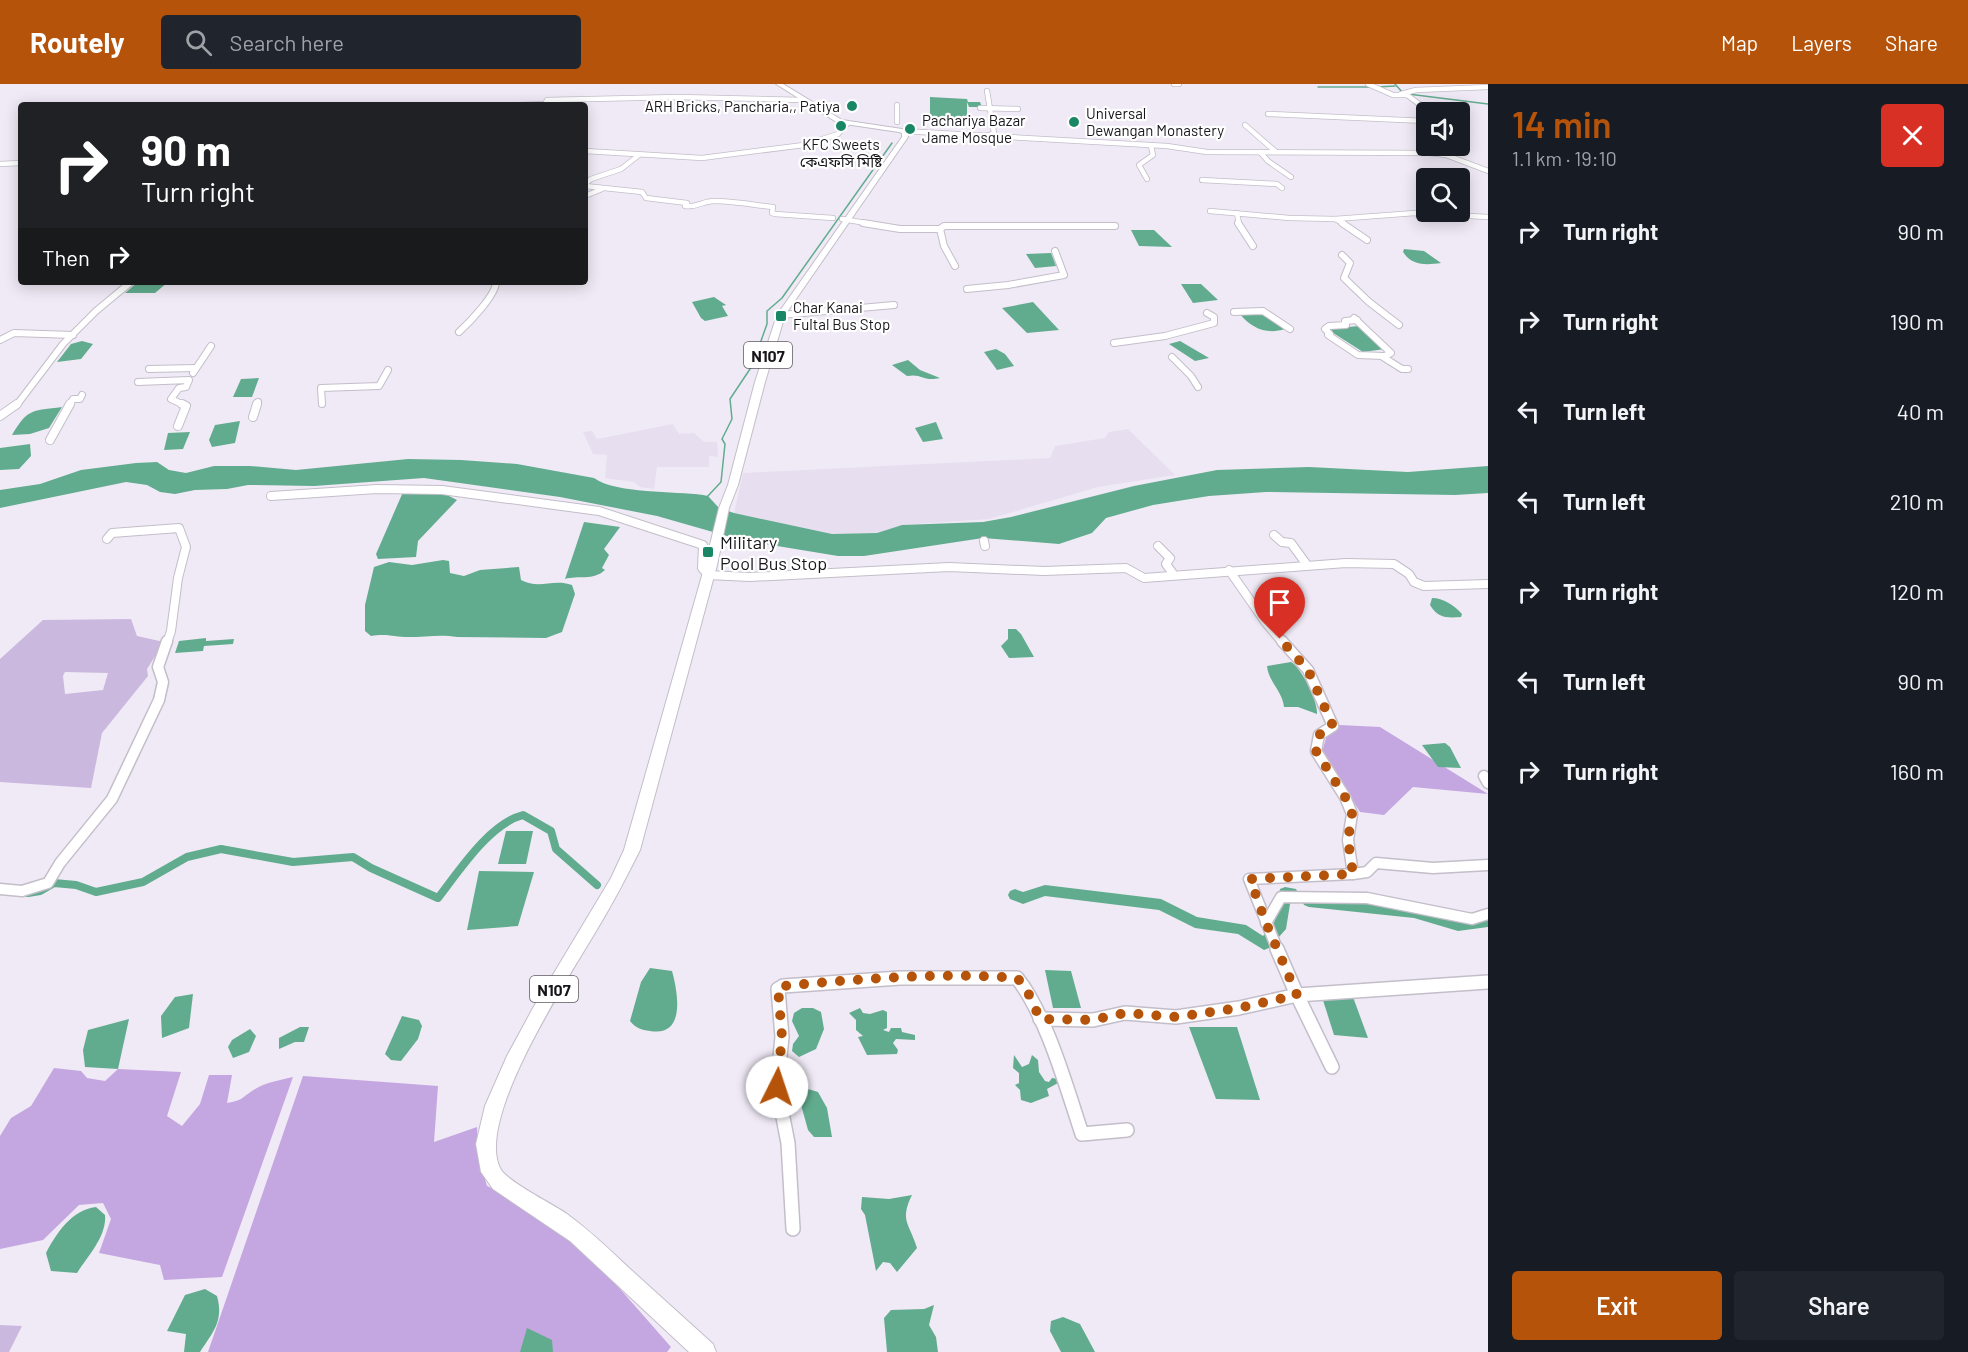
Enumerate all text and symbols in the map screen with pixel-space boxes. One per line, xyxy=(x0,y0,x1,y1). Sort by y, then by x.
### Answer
search box xyxy=(161,15,581,69)
text: Routely xyxy=(30,25,125,59)
icon: search xyxy=(182,26,215,59)
text: Search here xyxy=(230,29,344,55)
text: Map xyxy=(1721,30,1758,55)
text: Layers xyxy=(1791,30,1852,55)
text: Share xyxy=(1885,30,1938,55)
place label: ARH Bricks, Pancharia,, Patiya xyxy=(645,97,840,115)
marker: ARH Bricks, Pancharia,, Patiya xyxy=(845,99,859,113)
map controls xyxy=(1416,102,1470,222)
button: sound xyxy=(1416,102,1470,156)
text: 14 min xyxy=(1512,102,1612,145)
place label: Universal Dewangan Monastery xyxy=(1086,104,1224,139)
button: close xyxy=(1881,104,1944,167)
place label: Pachariya Bazar Jame Mosque xyxy=(922,111,1026,146)
marker: Universal Dewangan Monastery xyxy=(1067,115,1081,129)
marker: KFC Sweets কেএফসি মিষ্টি xyxy=(834,119,848,133)
marker: Pachariya Bazar Jame Mosque xyxy=(903,122,917,136)
text: 90 m xyxy=(141,124,231,174)
icon: right xyxy=(42,126,120,204)
place label: KFC Sweets কেএফসি মিষ্টি xyxy=(800,135,883,170)
text: 1.1 km · 19:10 xyxy=(1512,146,1617,170)
button: search xyxy=(1416,168,1470,222)
text: Turn right xyxy=(141,175,255,207)
icon: right xyxy=(1512,215,1545,248)
text: Turn right xyxy=(1563,218,1658,244)
text: 90 m xyxy=(1898,218,1944,244)
icon: right xyxy=(102,240,135,273)
text: Then xyxy=(42,244,90,270)
place label: Char Kanai Fultal Bus Stop xyxy=(793,298,890,333)
icon: right xyxy=(1512,305,1545,338)
text: Turn right xyxy=(1563,308,1658,334)
text: 190 m xyxy=(1890,308,1944,334)
marker: Char Kanai Fultal Bus Stop xyxy=(774,309,788,323)
road number: N107 xyxy=(744,342,792,368)
icon: left xyxy=(1512,395,1545,428)
text: Turn left xyxy=(1563,398,1646,424)
text: 40 m xyxy=(1897,398,1944,424)
icon: left xyxy=(1512,485,1545,518)
text: Turn left xyxy=(1563,488,1646,514)
text: 210 m xyxy=(1890,488,1944,514)
place label: Military Pool Bus Stop xyxy=(720,531,827,574)
marker: Military Pool Bus Stop xyxy=(701,545,715,559)
icon: right xyxy=(1512,575,1545,608)
pin xyxy=(1254,577,1305,639)
text: Turn right xyxy=(1563,578,1658,604)
text: 120 m xyxy=(1889,578,1944,604)
icon: arrive xyxy=(1263,586,1296,619)
icon: left xyxy=(1512,665,1545,698)
text: Turn left xyxy=(1563,668,1646,694)
text: 90 m xyxy=(1898,668,1944,694)
icon: right xyxy=(1512,755,1545,788)
text: Turn right xyxy=(1563,758,1658,784)
text: 160 m xyxy=(1890,758,1944,784)
road number: N107 xyxy=(530,976,578,1002)
position arrow xyxy=(745,1055,809,1119)
button: Exit xyxy=(1512,1271,1722,1340)
button: Share xyxy=(1734,1271,1944,1340)

